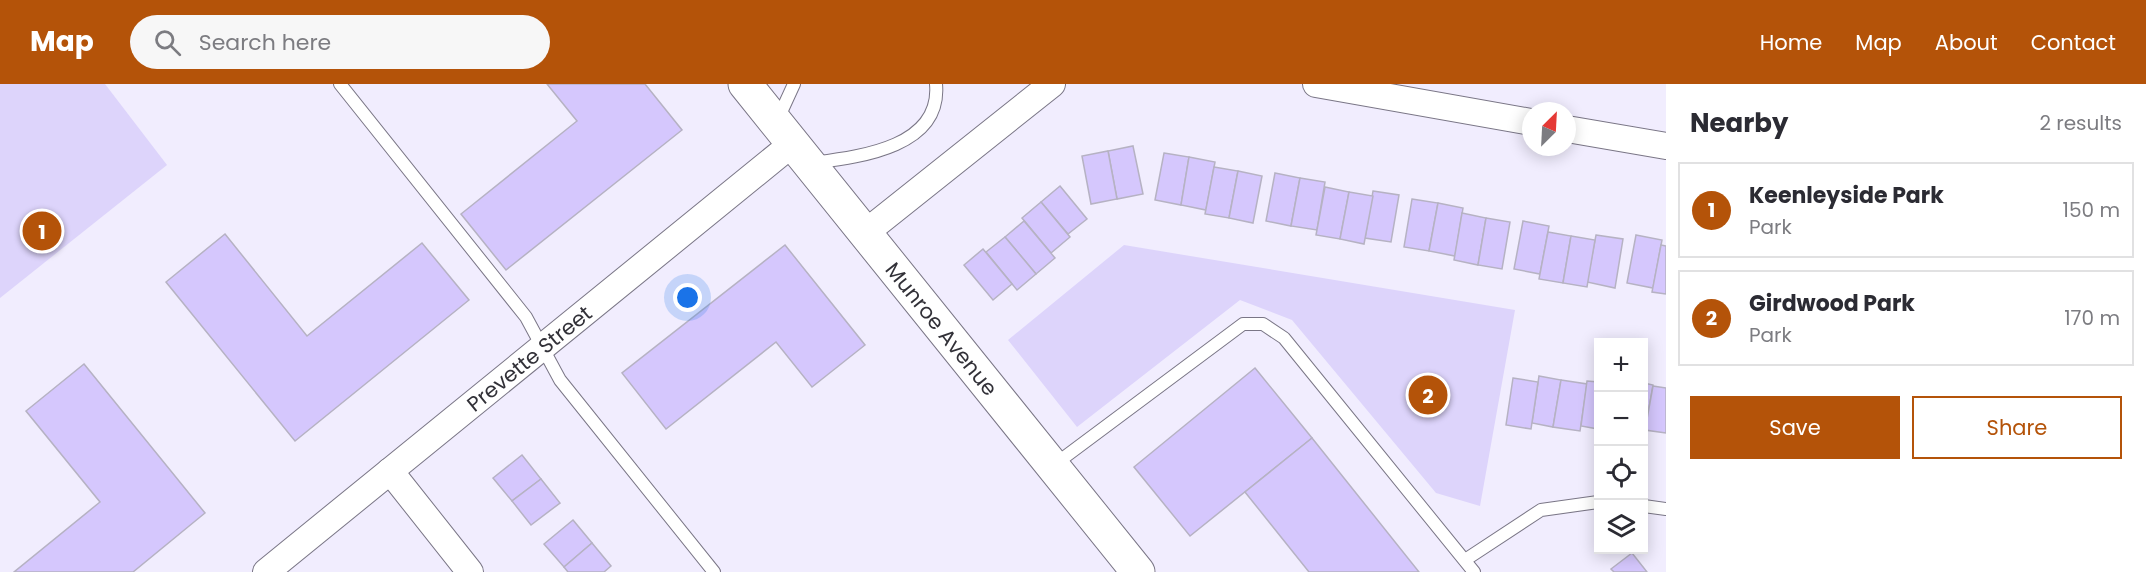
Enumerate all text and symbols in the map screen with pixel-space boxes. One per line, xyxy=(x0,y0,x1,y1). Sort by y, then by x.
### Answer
search box xyxy=(130,15,550,69)
text: Map xyxy=(30,22,94,61)
icon: search xyxy=(151,26,184,59)
text: Search here xyxy=(199,27,331,58)
text: Home xyxy=(1760,28,1822,57)
text: Map xyxy=(1855,28,1902,57)
text: About xyxy=(1935,28,1998,57)
text: Contact xyxy=(2031,28,2116,57)
north arrow xyxy=(1522,102,1576,156)
text: Nearby xyxy=(1690,105,1788,141)
text: 2 results xyxy=(2039,109,2122,137)
text: Keenleyside Park xyxy=(1749,180,1944,211)
text: 1 xyxy=(1708,196,1715,224)
text: 150 m xyxy=(2063,196,2120,224)
pin: 1 xyxy=(22,208,62,254)
text: Park xyxy=(1749,213,1792,241)
street label: Munroe Avenue xyxy=(879,256,1005,401)
your location xyxy=(673,283,702,312)
text: Girdwood Park xyxy=(1749,288,1915,319)
street label: Prevette Street xyxy=(460,298,598,418)
text: 2 xyxy=(1706,304,1717,332)
text: 170 m xyxy=(2064,304,2120,332)
text: Park xyxy=(1749,321,1792,349)
map controls xyxy=(1594,338,1648,554)
button: + xyxy=(1594,338,1648,392)
pin: 2 xyxy=(1408,372,1448,418)
button: − xyxy=(1594,392,1648,446)
button: Save xyxy=(1690,396,1900,459)
button: Share xyxy=(1912,396,2122,459)
button: locate xyxy=(1594,446,1648,500)
button: layers xyxy=(1594,500,1648,554)

